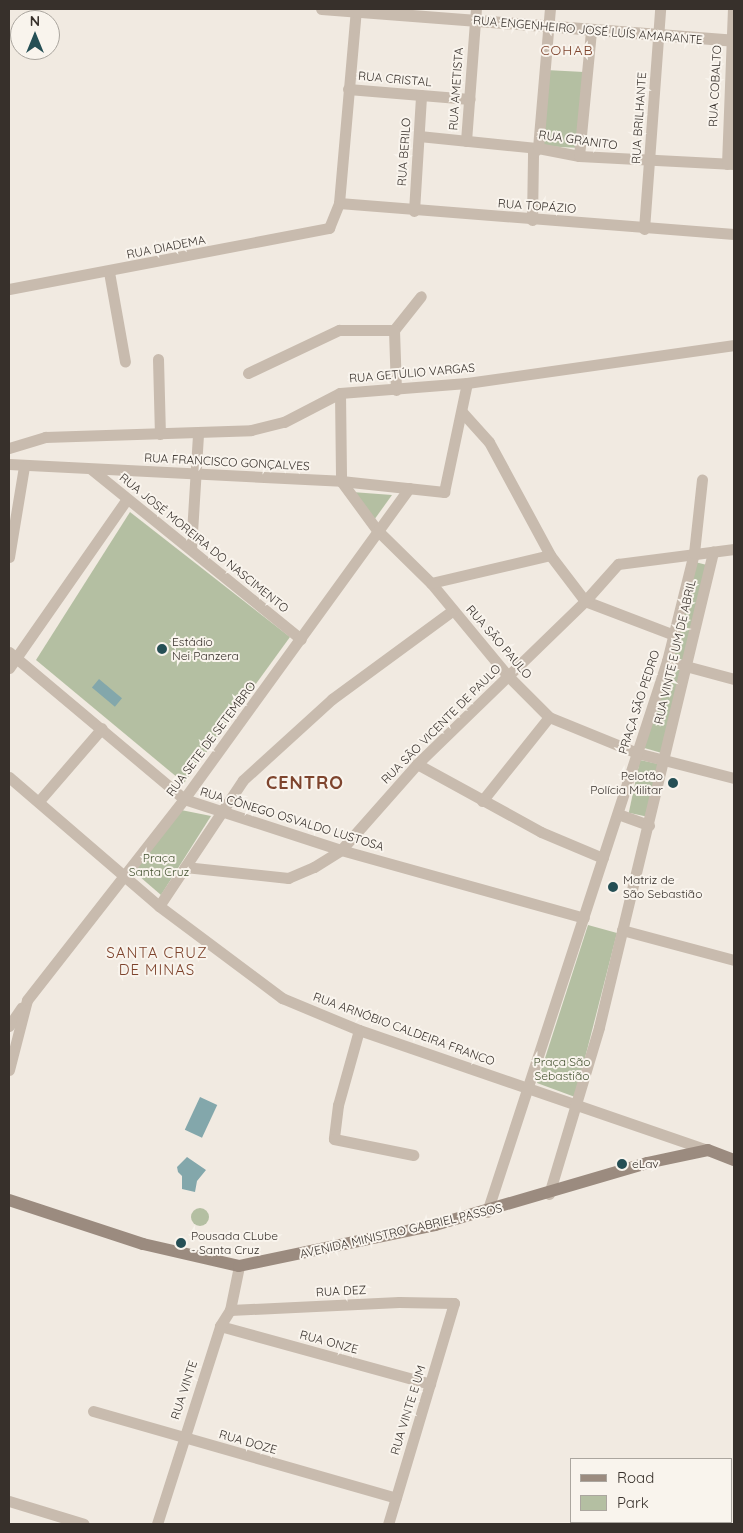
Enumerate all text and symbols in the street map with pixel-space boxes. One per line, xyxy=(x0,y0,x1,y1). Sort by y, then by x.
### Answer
north arrow xyxy=(10,10,60,60)
text: N xyxy=(30,12,40,30)
street label: RUA ENGENHEIRO JOSÉ LUÍS AMARANTE xyxy=(473,13,703,47)
district label: COHAB xyxy=(540,42,594,58)
street label: RUA COBALTO xyxy=(706,45,724,127)
street label: RUA AMETISTA xyxy=(446,47,466,131)
street label: RUA CRISTAL xyxy=(358,69,432,89)
street label: RUA BRILHANTE xyxy=(629,72,649,164)
street label: RUA BERILO xyxy=(394,117,414,187)
street label: RUA GRANITO xyxy=(538,127,618,153)
street label: RUA TOPÁZIO xyxy=(497,196,577,216)
street label: RUA DIADEMA xyxy=(125,232,207,262)
street label: RUA GETÚLIO VARGAS xyxy=(348,360,476,386)
street label: RUA FRANCISCO GONÇALVES xyxy=(144,450,310,474)
street label: RUA JOSÉ MOREIRA DO NASCIMENTO xyxy=(117,470,291,616)
street label: RUA VINTE E UM DE ABRIL xyxy=(651,578,699,726)
street label: RUA SÃO PAULO xyxy=(463,602,535,682)
place label: Estádio Nei Panzera xyxy=(172,635,239,663)
marker: Estádio Nei Panzera xyxy=(156,643,168,655)
street label: PRAÇA SÃO PEDRO xyxy=(615,648,663,756)
street label: RUA SÃO VICENTE DE PAULO xyxy=(378,661,504,787)
street label: RUA SETE DE SETEMBRO xyxy=(163,679,259,799)
place label: Pelotão Polícia Militar xyxy=(590,769,663,797)
district label: CENTRO xyxy=(265,772,345,794)
marker: Pelotão Polícia Militar xyxy=(667,777,679,789)
street label: RUA CÔNEGO OSVALDO LUSTOSA xyxy=(198,784,386,854)
park label: Praça Santa Cruz xyxy=(129,851,189,879)
place label: Matriz de São Sebastião xyxy=(623,873,702,901)
marker: Matriz de São Sebastião xyxy=(607,881,619,893)
district label: SANTA CRUZ DE MINAS xyxy=(105,943,209,978)
street label: RUA ARNÓBIO CALDEIRA FRANCO xyxy=(311,989,497,1069)
park label: Praça São Sebastião xyxy=(534,1055,590,1083)
place label: eLav xyxy=(632,1157,659,1171)
marker: eLav xyxy=(616,1158,628,1170)
street label: AVENIDA MINISTRO GABRIEL PASSOS xyxy=(298,1201,504,1261)
place label: Pousada CLube - Santa Cruz xyxy=(191,1229,278,1257)
marker: Pousada CLube - Santa Cruz xyxy=(175,1237,187,1249)
street label: RUA DEZ xyxy=(315,1282,367,1300)
street label: RUA ONZE xyxy=(298,1327,360,1357)
street label: RUA VINTE xyxy=(168,1359,200,1421)
street label: RUA VINTE E UM xyxy=(388,1363,428,1457)
street label: RUA DOZE xyxy=(217,1427,279,1457)
legend xyxy=(570,1458,733,1523)
text: Road xyxy=(617,1468,654,1487)
text: Park xyxy=(617,1493,649,1512)

